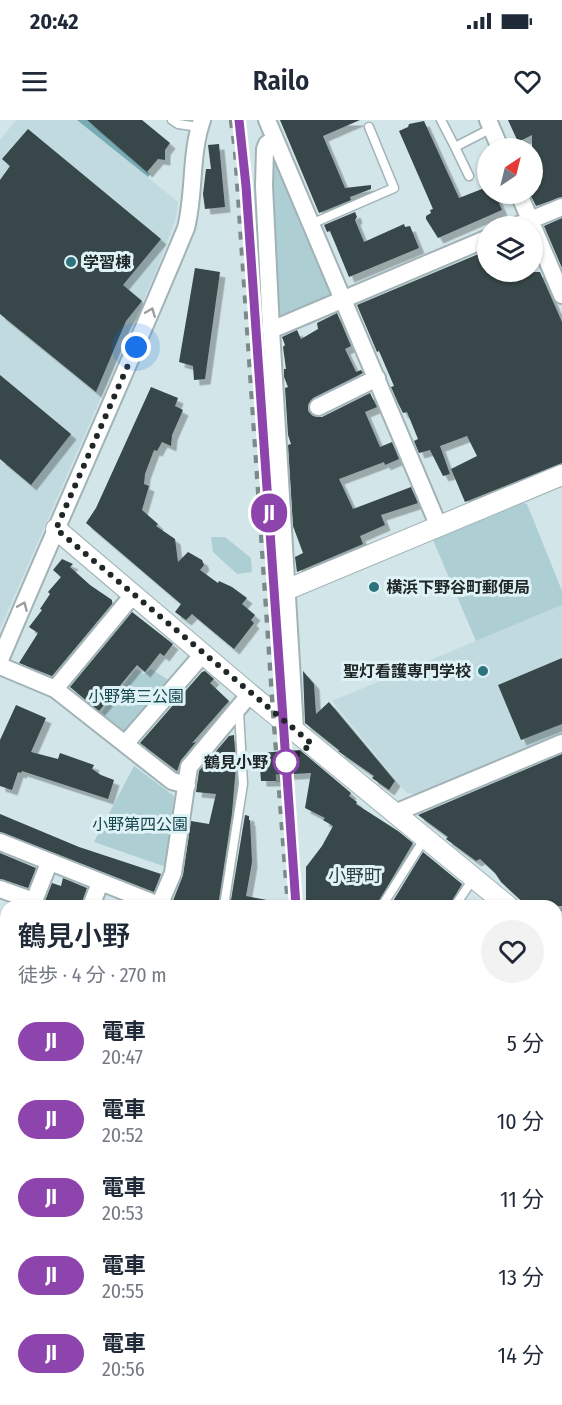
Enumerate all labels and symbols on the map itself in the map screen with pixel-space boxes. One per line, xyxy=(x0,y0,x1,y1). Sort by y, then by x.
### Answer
north arrow xyxy=(477,138,543,204)
place label: 学習棟 xyxy=(83,253,131,272)
marker: 学習棟 xyxy=(64,255,78,269)
one-way arrow xyxy=(144,307,156,318)
your location xyxy=(121,332,151,362)
line badge: JI xyxy=(242,494,296,532)
place label: 横浜下野谷町郵便局 xyxy=(386,578,530,597)
marker: 横浜下野谷町郵便局 xyxy=(367,580,381,594)
one-way arrow xyxy=(16,601,28,612)
place label: 聖灯看護専門学校 xyxy=(343,662,471,681)
marker: 聖灯看護専門学校 xyxy=(476,664,490,678)
park label: 小野第三公園 xyxy=(88,687,184,706)
marker: 鶴見小野 xyxy=(273,749,299,775)
place label: 鶴見小野 xyxy=(204,753,268,772)
park label: 小野第四公園 xyxy=(92,815,188,834)
district label: 小野町 xyxy=(328,865,382,887)

